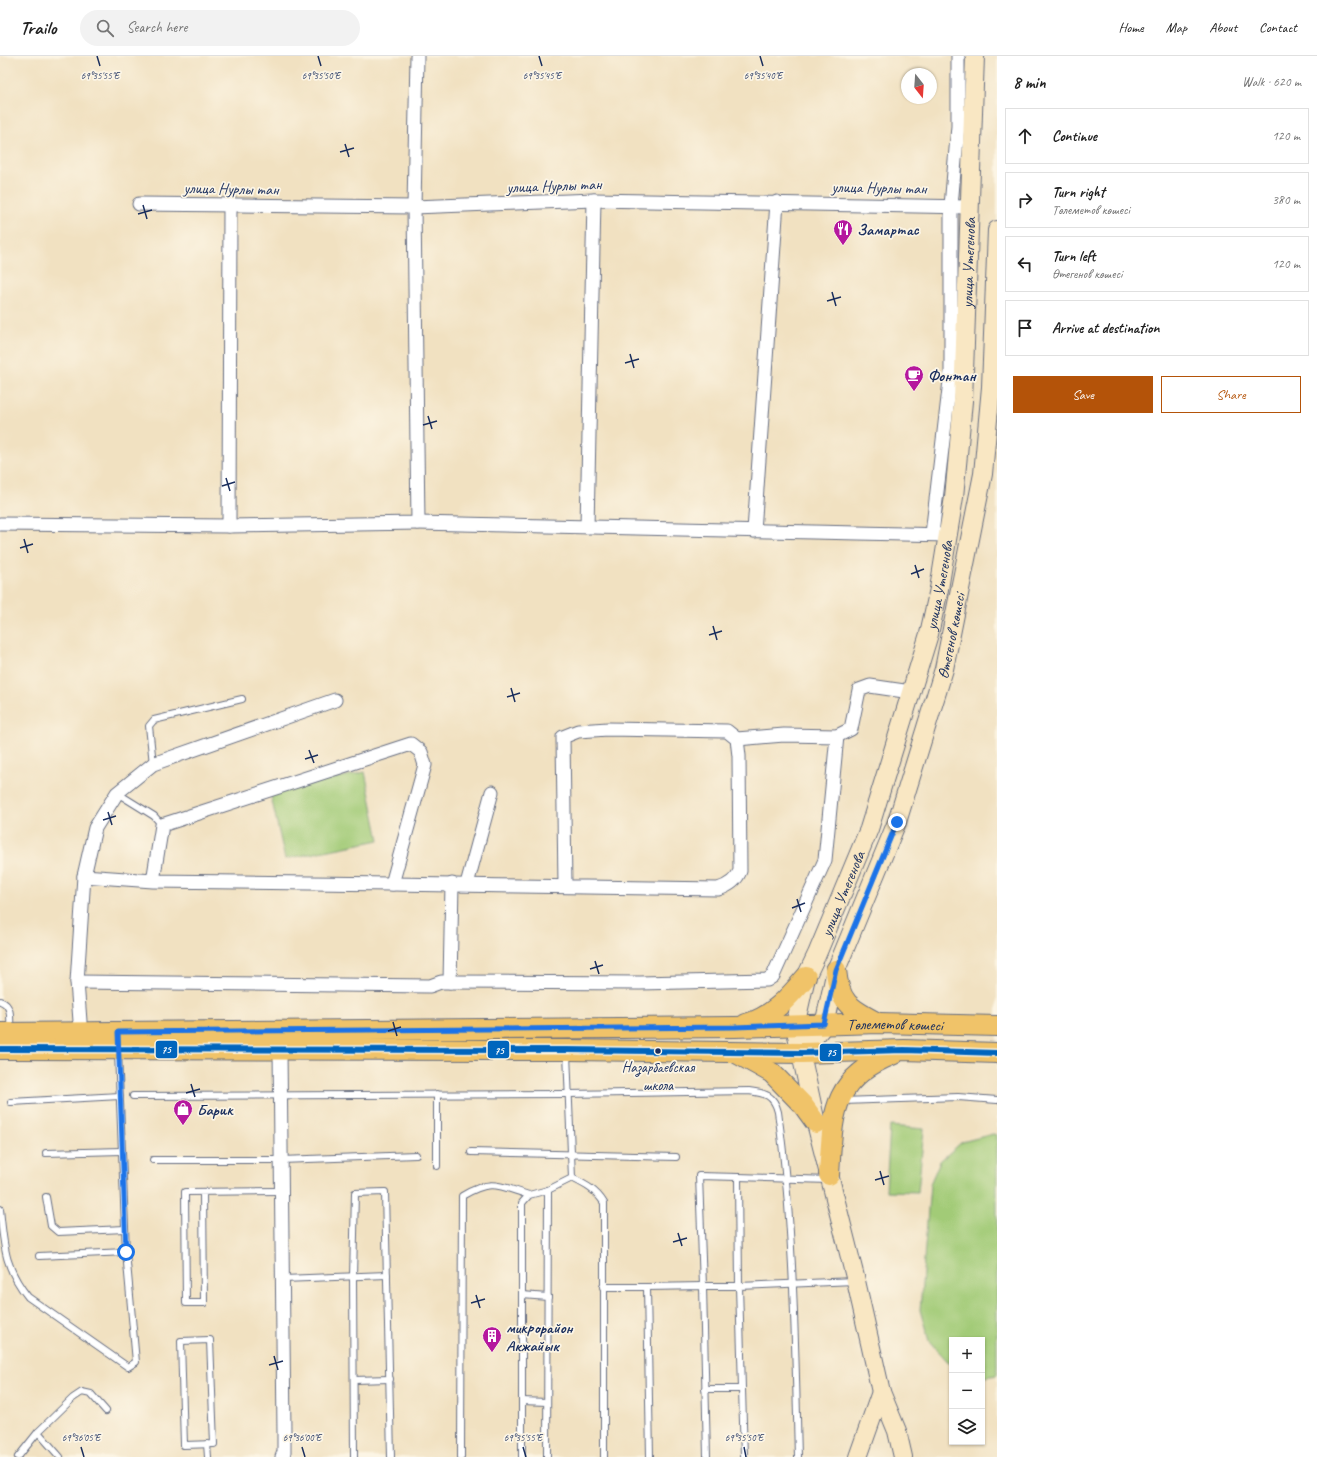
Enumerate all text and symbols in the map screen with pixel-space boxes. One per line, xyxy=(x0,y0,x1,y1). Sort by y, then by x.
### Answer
search box xyxy=(80,10,360,46)
text: Trailo xyxy=(20,16,56,40)
icon: search xyxy=(94,17,116,39)
text: Search here xyxy=(126,18,188,37)
text: Home xyxy=(1118,19,1144,36)
text: Map xyxy=(1166,19,1187,36)
text: About xyxy=(1209,19,1237,36)
text: Contact xyxy=(1259,19,1297,36)
north arrow xyxy=(901,68,937,104)
text: 69°35'55"E xyxy=(81,69,121,82)
text: 69°35'50"E xyxy=(302,69,342,82)
text: 69°35'45"E xyxy=(523,69,563,82)
text: 69°35'40"E xyxy=(744,69,784,82)
text: 8 min xyxy=(1013,72,1046,93)
text: Walk · 620 m xyxy=(1242,74,1301,90)
icon: ahead xyxy=(1014,125,1036,147)
text: Continue xyxy=(1052,127,1097,146)
text: 120 m xyxy=(1272,128,1300,144)
street label: улица Нурлы тан xyxy=(505,174,603,198)
street label: улица Нурлы тан xyxy=(830,177,928,199)
street label: улица Нурлы тан xyxy=(182,178,280,200)
text: Turn right xyxy=(1052,183,1105,202)
icon: right xyxy=(1014,189,1036,211)
text: 380 m xyxy=(1272,192,1300,208)
text: Төлеметов көшесі xyxy=(1052,202,1130,218)
street label: улица Утегенова xyxy=(957,216,980,309)
restaurant icon: Замартас xyxy=(832,218,854,246)
place label: Замартас xyxy=(857,220,920,240)
text: Turn left xyxy=(1052,247,1095,266)
icon: left xyxy=(1014,253,1036,275)
text: 120 m xyxy=(1272,256,1300,272)
text: Өтегенов көшесі xyxy=(1052,266,1122,282)
icon: arrive xyxy=(1014,317,1036,339)
text: Arrive at destination xyxy=(1052,319,1159,338)
cafe icon: Фонтан xyxy=(903,364,925,392)
place label: Фонтан xyxy=(928,366,978,386)
button: Save xyxy=(1013,376,1153,413)
button: Share xyxy=(1161,376,1301,413)
street label: улица Утегенова xyxy=(921,538,958,633)
street label: Өтегенов көшесі xyxy=(933,589,970,681)
route end xyxy=(888,813,906,831)
street label: улица Утегенова xyxy=(816,847,870,941)
street label: Төлеметов көшесі xyxy=(847,1014,945,1036)
line badge: 75 xyxy=(155,1040,178,1059)
line badge: 75 xyxy=(487,1040,510,1059)
text: 75 xyxy=(161,1042,172,1056)
text: 75 xyxy=(494,1043,505,1057)
line badge: 75 xyxy=(819,1043,842,1062)
text: 75 xyxy=(826,1045,837,1059)
marker: Назарбаевская школа xyxy=(653,1046,663,1056)
place label: Назарбаевская школа xyxy=(622,1058,696,1095)
shop icon: Барик xyxy=(172,1098,194,1126)
place label: Барик xyxy=(197,1100,234,1120)
route start xyxy=(117,1243,135,1261)
place label: микрорайон Акжайык xyxy=(506,1318,574,1356)
building icon: микрорайон Акжайык xyxy=(481,1325,503,1353)
map controls xyxy=(949,1337,985,1445)
button: + xyxy=(949,1337,985,1373)
button: − xyxy=(949,1373,985,1409)
button: layers xyxy=(949,1409,985,1445)
text: 69°36'05"E xyxy=(62,1431,102,1444)
text: 69°36'00"E xyxy=(283,1431,323,1444)
text: 69°35'55"E xyxy=(504,1431,544,1444)
text: 69°35'50"E xyxy=(725,1431,765,1444)

